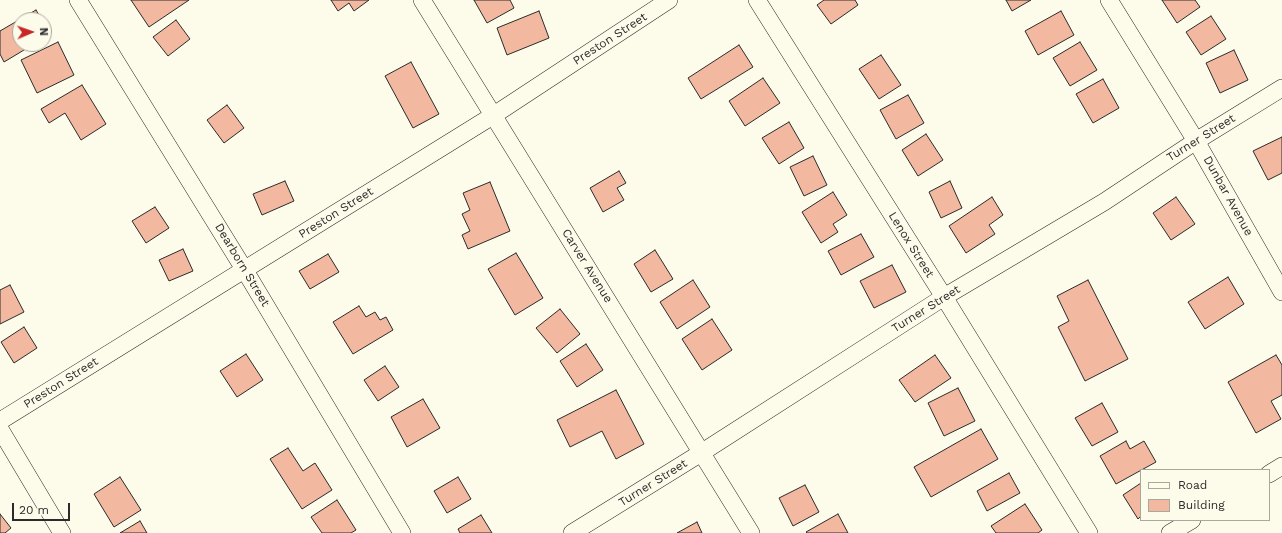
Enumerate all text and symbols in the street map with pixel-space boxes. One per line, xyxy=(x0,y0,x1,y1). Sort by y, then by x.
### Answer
street label: Preston Street xyxy=(570,10,650,68)
north arrow xyxy=(12,12,52,52)
text: N xyxy=(37,27,50,36)
street label: Turner Street xyxy=(1164,111,1238,165)
street label: Dunbar Avenue xyxy=(1200,153,1256,239)
street label: Preston Street xyxy=(296,184,376,242)
street label: Lenox Street xyxy=(885,209,937,281)
street label: Dearborn Street xyxy=(211,221,273,309)
street label: Carver Avenue xyxy=(559,226,615,306)
street label: Turner Street xyxy=(889,282,963,336)
street label: Preston Street xyxy=(21,354,101,412)
street label: Turner Street xyxy=(616,456,690,510)
legend xyxy=(1140,469,1270,521)
text: Road xyxy=(1178,478,1207,492)
scale bar xyxy=(14,495,72,521)
text: Building xyxy=(1178,498,1225,512)
text: 20 m xyxy=(19,503,49,517)

